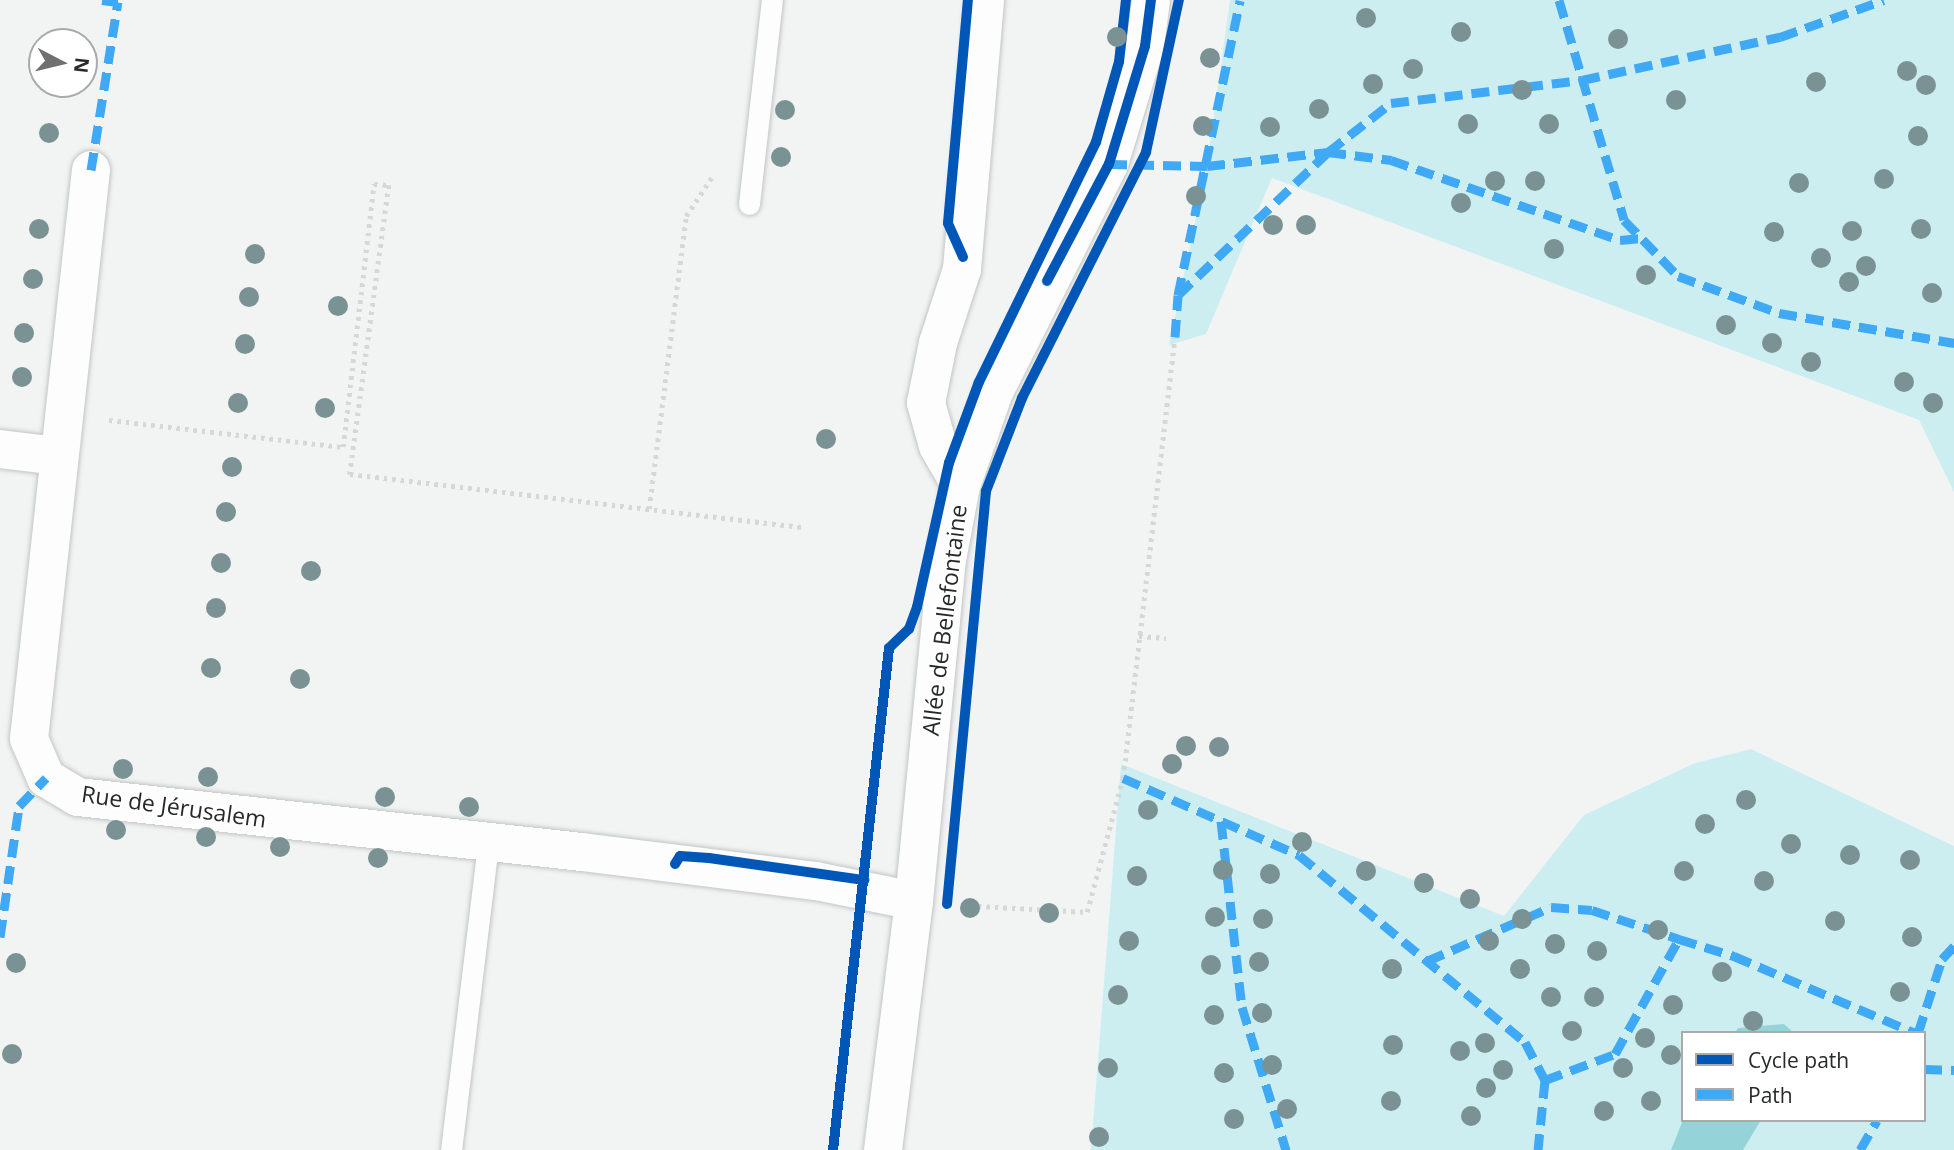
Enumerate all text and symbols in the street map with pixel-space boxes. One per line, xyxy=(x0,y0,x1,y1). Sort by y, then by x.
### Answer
north arrow xyxy=(28,28,98,98)
text: N xyxy=(68,56,96,75)
street label: Allée de Bellefontaine xyxy=(916,503,972,737)
street label: Rue de Jérusalem xyxy=(80,779,268,833)
legend xyxy=(1681,1031,1926,1122)
text: Cycle path xyxy=(1748,1046,1849,1074)
text: Path xyxy=(1748,1081,1793,1109)

